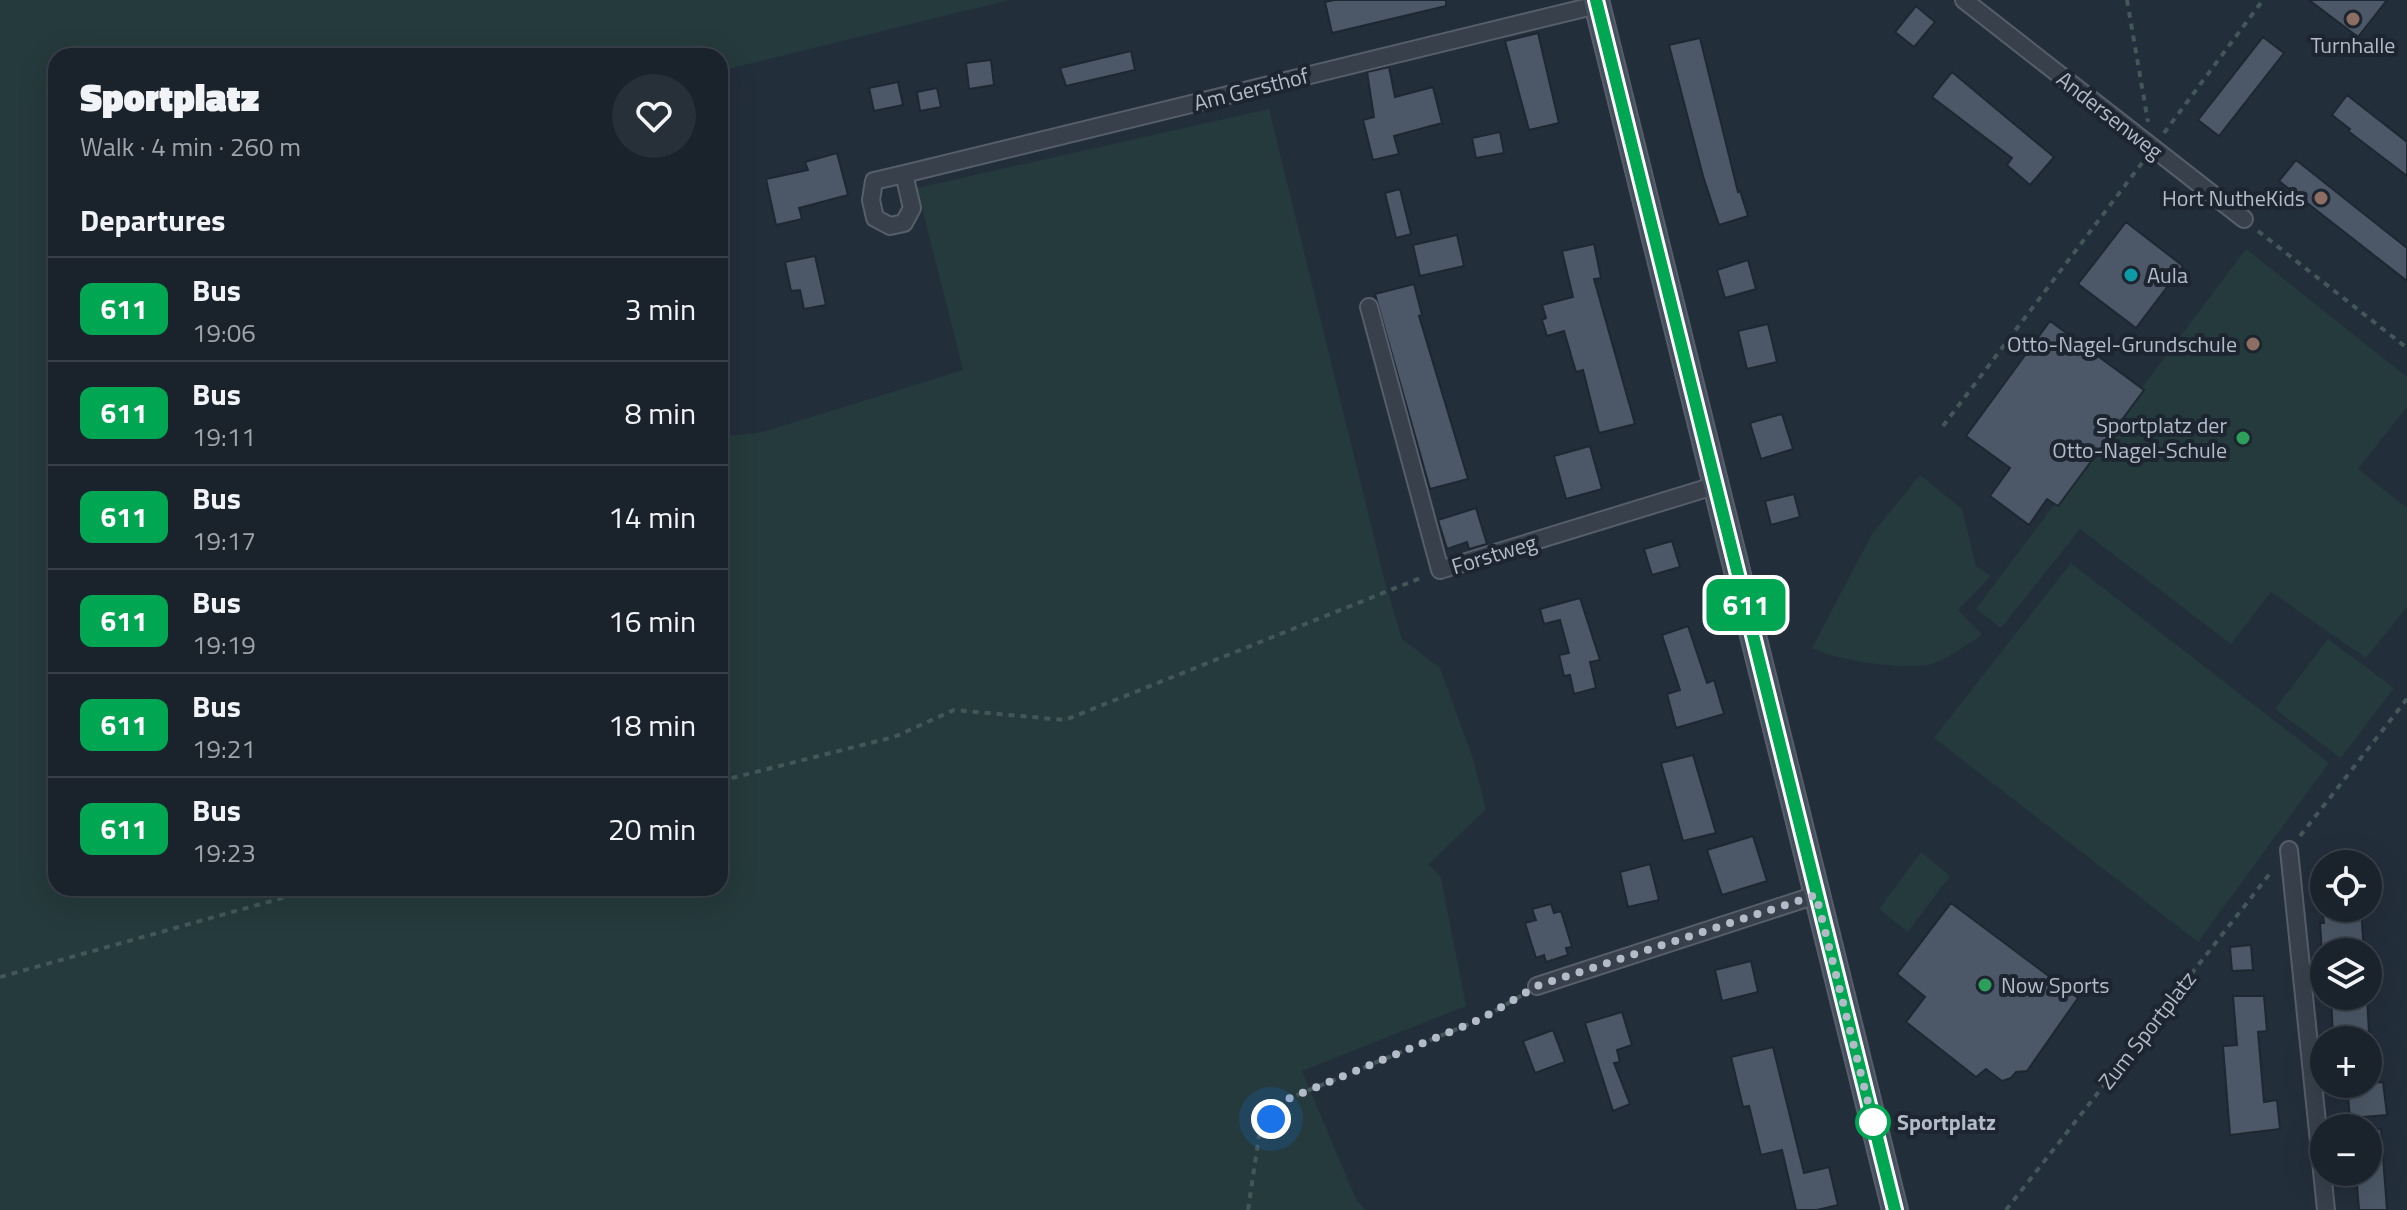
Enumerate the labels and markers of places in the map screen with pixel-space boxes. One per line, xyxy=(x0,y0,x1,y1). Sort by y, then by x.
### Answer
marker: Turnhalle xyxy=(2344,10,2362,28)
place label: Turnhalle xyxy=(2311,28,2395,62)
place label: Hort NutheKids xyxy=(2162,181,2305,215)
marker: Hort NutheKids xyxy=(2312,189,2330,207)
place label: Aula xyxy=(2147,258,2188,292)
marker: Aula xyxy=(2122,266,2140,284)
place label: Otto-Nagel-Grundschule xyxy=(2007,327,2237,361)
marker: Otto-Nagel-Grundschule xyxy=(2244,335,2262,353)
place label: Sportplatz der Otto-Nagel-Schule xyxy=(2052,408,2227,467)
marker: Sportplatz der Otto-Nagel-Schule xyxy=(2234,429,2252,447)
place label: Now Sports xyxy=(2001,968,2110,1002)
marker: Now Sports xyxy=(1976,976,1994,994)
marker: Sportplatz xyxy=(1856,1105,1890,1139)
place label: Sportplatz xyxy=(1897,1105,1996,1139)

